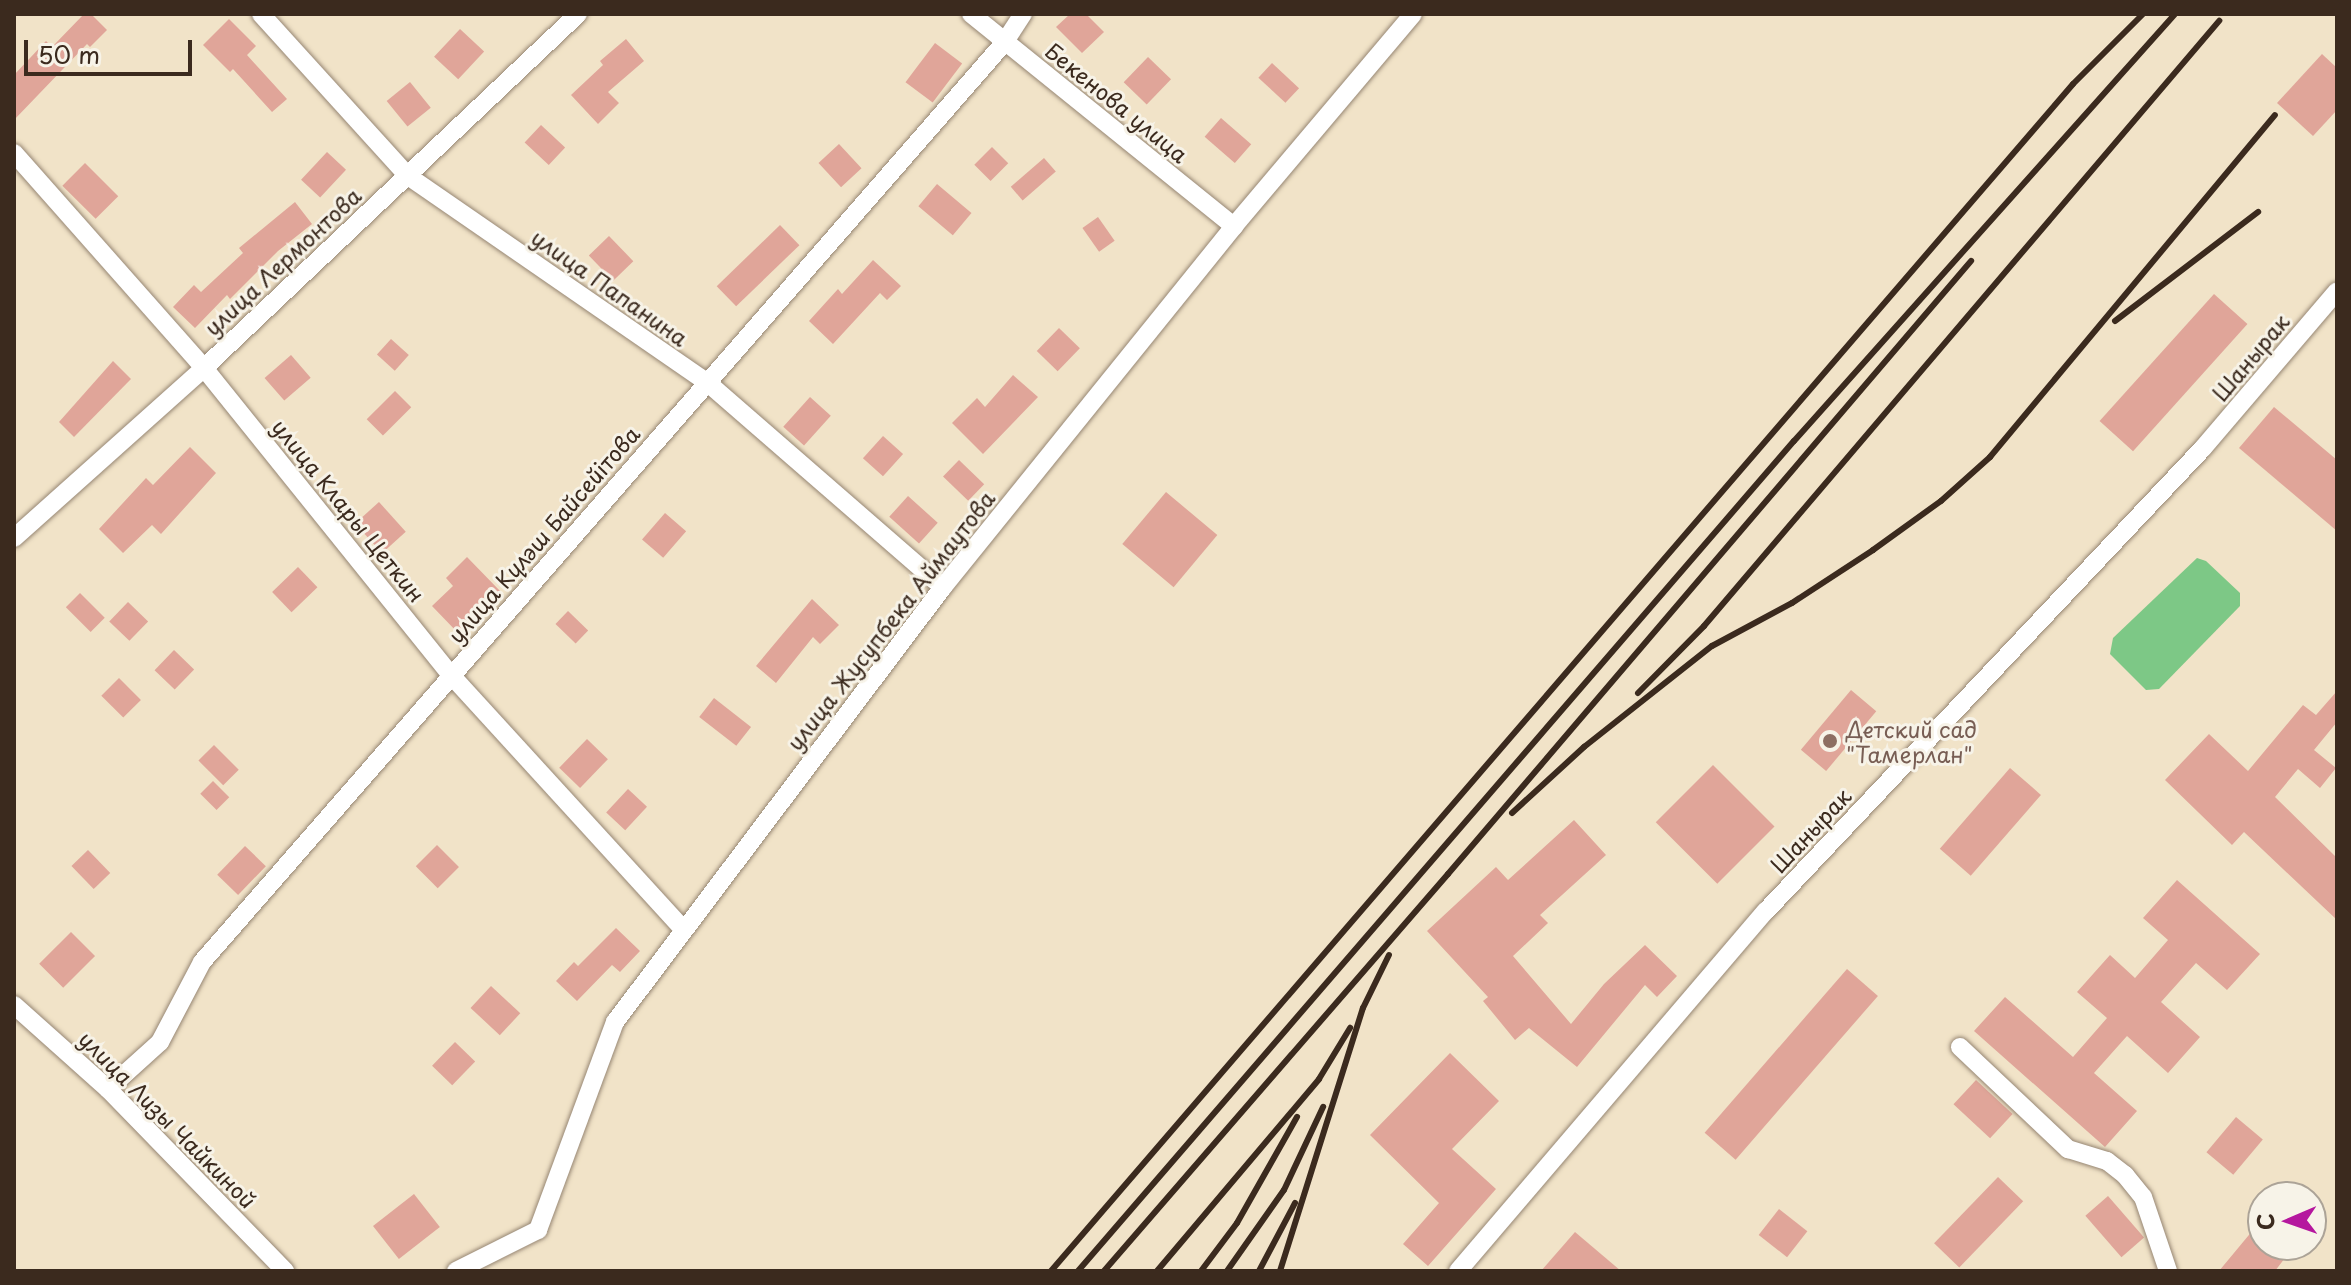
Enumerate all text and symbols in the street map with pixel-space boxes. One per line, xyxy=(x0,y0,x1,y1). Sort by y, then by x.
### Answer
scale bar xyxy=(28,24,196,74)
text: 50 m xyxy=(38,36,100,72)
street label: Бекенова улица xyxy=(1040,36,1194,168)
street label: улица Лермонтова xyxy=(198,181,366,341)
street label: улица Папанина xyxy=(527,223,693,351)
street label: Шанырак xyxy=(2206,308,2294,406)
street label: улица Клары Цеткин xyxy=(267,413,431,607)
street label: улица Күләш Байсейітова xyxy=(441,420,645,648)
street label: улица Жусупбека Аймаутова xyxy=(780,484,1000,756)
place label: Детский сад "Тамерлан" xyxy=(1846,715,1979,766)
marker: Детский сад "Тамерлан" xyxy=(1821,732,1839,750)
street label: Шанырак xyxy=(1764,782,1856,878)
street label: улица Лизы Чайкиной xyxy=(73,1024,263,1214)
north arrow xyxy=(2247,1181,2327,1261)
text: С xyxy=(2248,1213,2281,1231)

